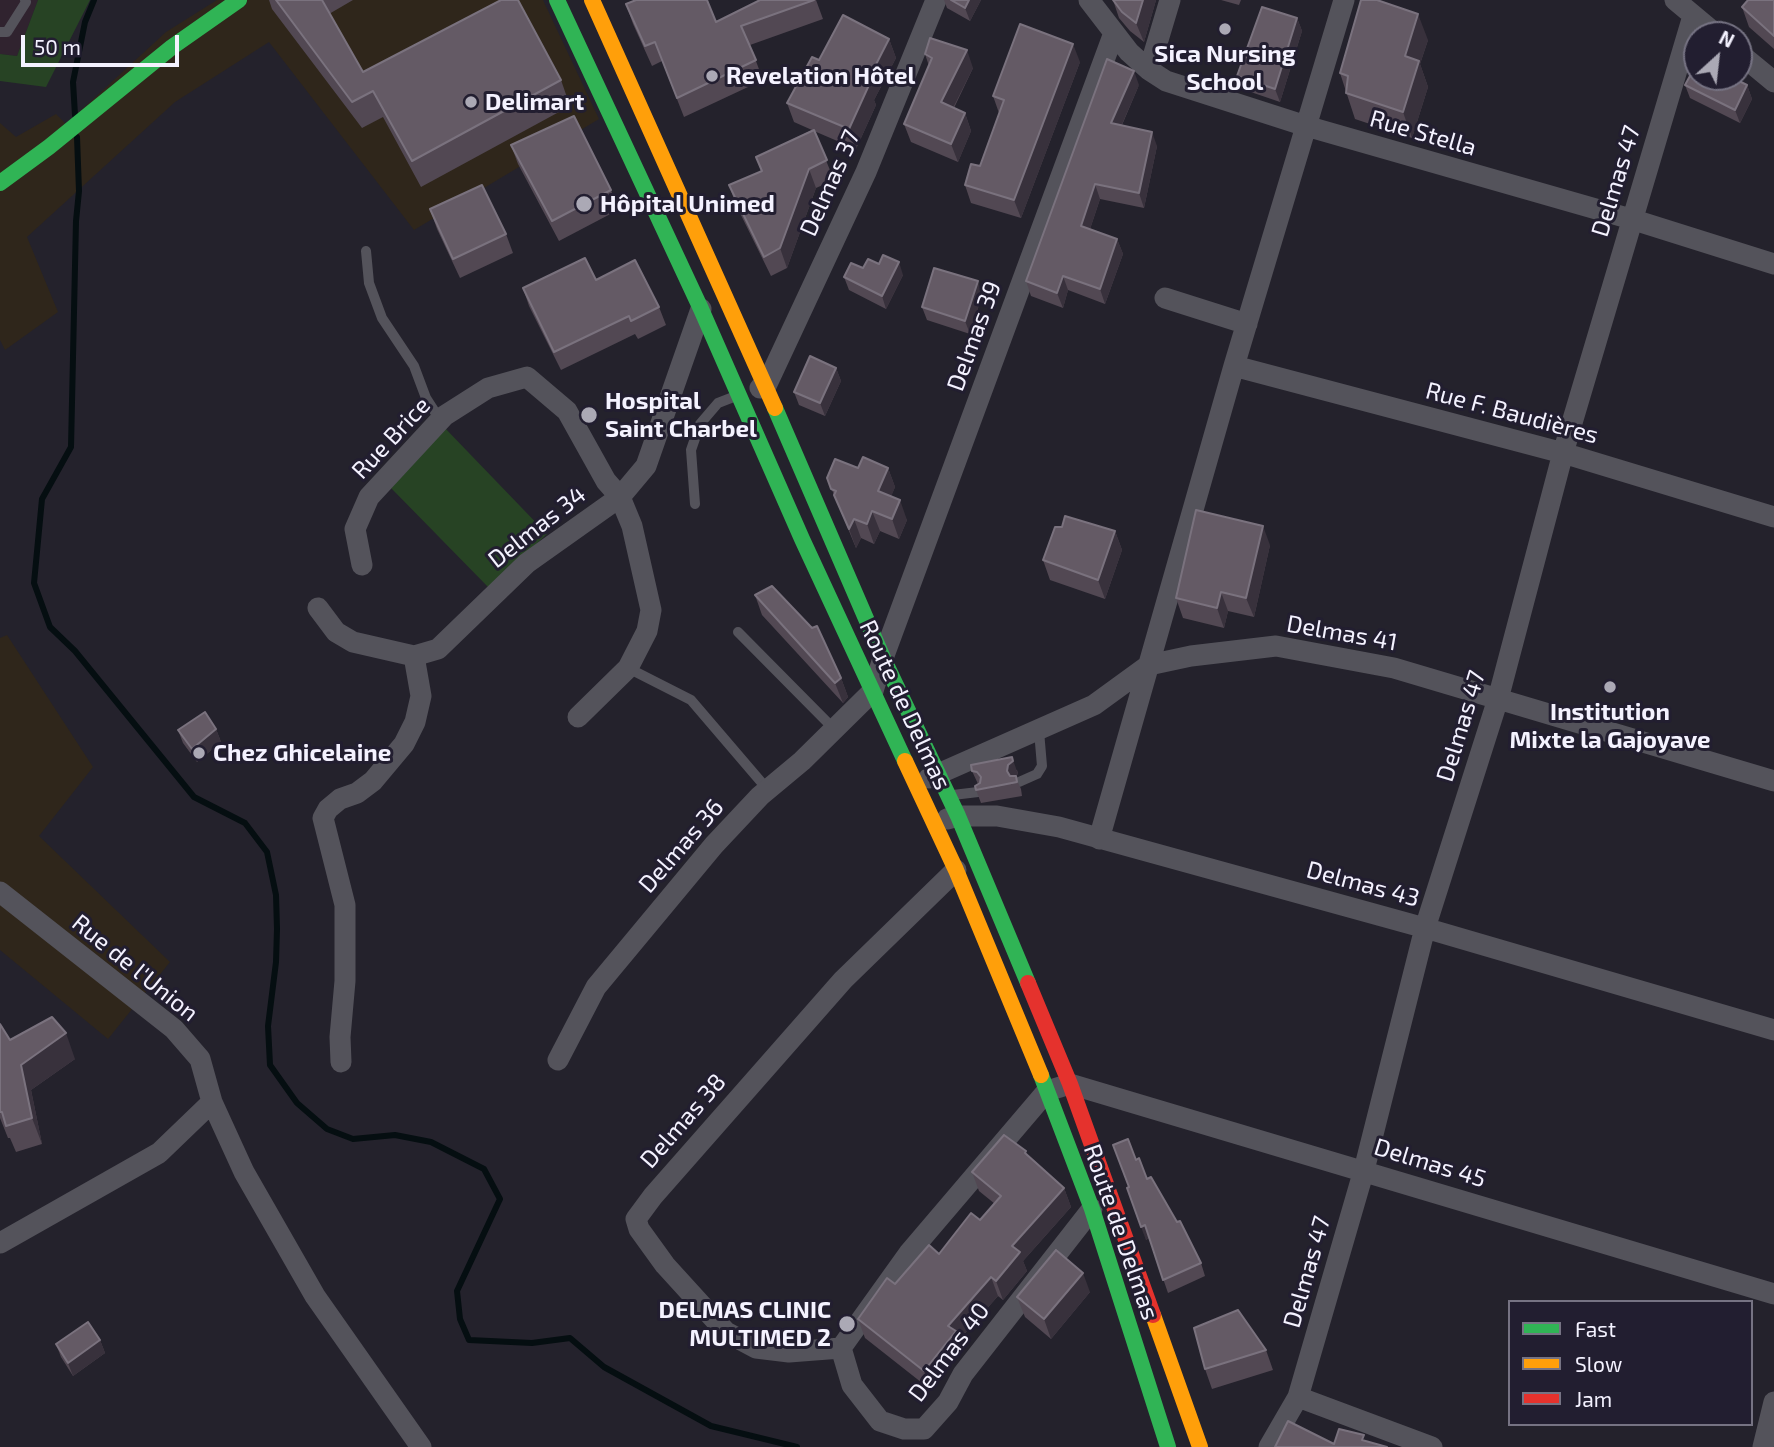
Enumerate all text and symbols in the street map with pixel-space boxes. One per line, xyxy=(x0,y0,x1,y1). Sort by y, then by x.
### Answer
scale bar xyxy=(24,21,182,65)
marker: Sica Nursing School xyxy=(1217,21,1233,37)
north arrow xyxy=(1683,21,1753,91)
text: N xyxy=(1716,25,1738,52)
text: 50 m xyxy=(34,34,81,59)
place label: Sica Nursing School xyxy=(1154,40,1296,96)
place label: Revelation Hôtel xyxy=(726,62,915,90)
marker: Revelation Hôtel xyxy=(704,68,720,84)
place label: Delimart xyxy=(485,88,584,116)
marker: Delimart xyxy=(463,94,479,110)
street label: Rue Stella xyxy=(1366,104,1480,162)
street label: Delmas 47 xyxy=(1585,122,1647,240)
street label: Delmas 37 xyxy=(794,125,866,241)
place label: Hôpital Unimed xyxy=(600,190,775,218)
marker: Hôpital Unimed xyxy=(574,194,594,214)
street label: Delmas 39 xyxy=(941,277,1007,395)
street label: Rue F. Baudières xyxy=(1423,376,1601,450)
place label: Hospital Saint Charbel xyxy=(605,387,757,443)
street label: Rue Brice xyxy=(346,391,436,485)
marker: Hospital Saint Charbel xyxy=(579,405,599,425)
street label: Delmas 34 xyxy=(483,480,591,574)
street label: Delmas 41 xyxy=(1284,609,1400,657)
street label: Route de Delmas xyxy=(853,616,957,794)
street label: Delmas 47 xyxy=(1430,667,1492,785)
marker: Institution Mixte la Gajoyave xyxy=(1602,679,1618,695)
place label: Institution Mixte la Gajoyave xyxy=(1509,698,1711,754)
place label: Chez Ghicelaine xyxy=(213,739,391,767)
marker: Chez Ghicelaine xyxy=(191,745,207,761)
street label: Delmas 36 xyxy=(632,793,730,899)
street label: Delmas 43 xyxy=(1303,855,1423,913)
street label: Rue de l'Union xyxy=(66,908,204,1028)
street label: Delmas 38 xyxy=(634,1068,732,1174)
street label: Delmas 45 xyxy=(1371,1132,1489,1194)
street label: Route de Delmas xyxy=(1077,1140,1165,1324)
street label: Delmas 47 xyxy=(1277,1213,1337,1331)
place label: DELMAS CLINIC MULTIMED 2 xyxy=(659,1296,831,1352)
street label: Delmas 40 xyxy=(902,1297,996,1407)
legend xyxy=(1508,1300,1753,1426)
marker: DELMAS CLINIC MULTIMED 2 xyxy=(837,1314,857,1334)
text: Fast xyxy=(1575,1316,1616,1341)
text: Slow xyxy=(1575,1351,1622,1376)
text: Jam xyxy=(1575,1386,1612,1411)

